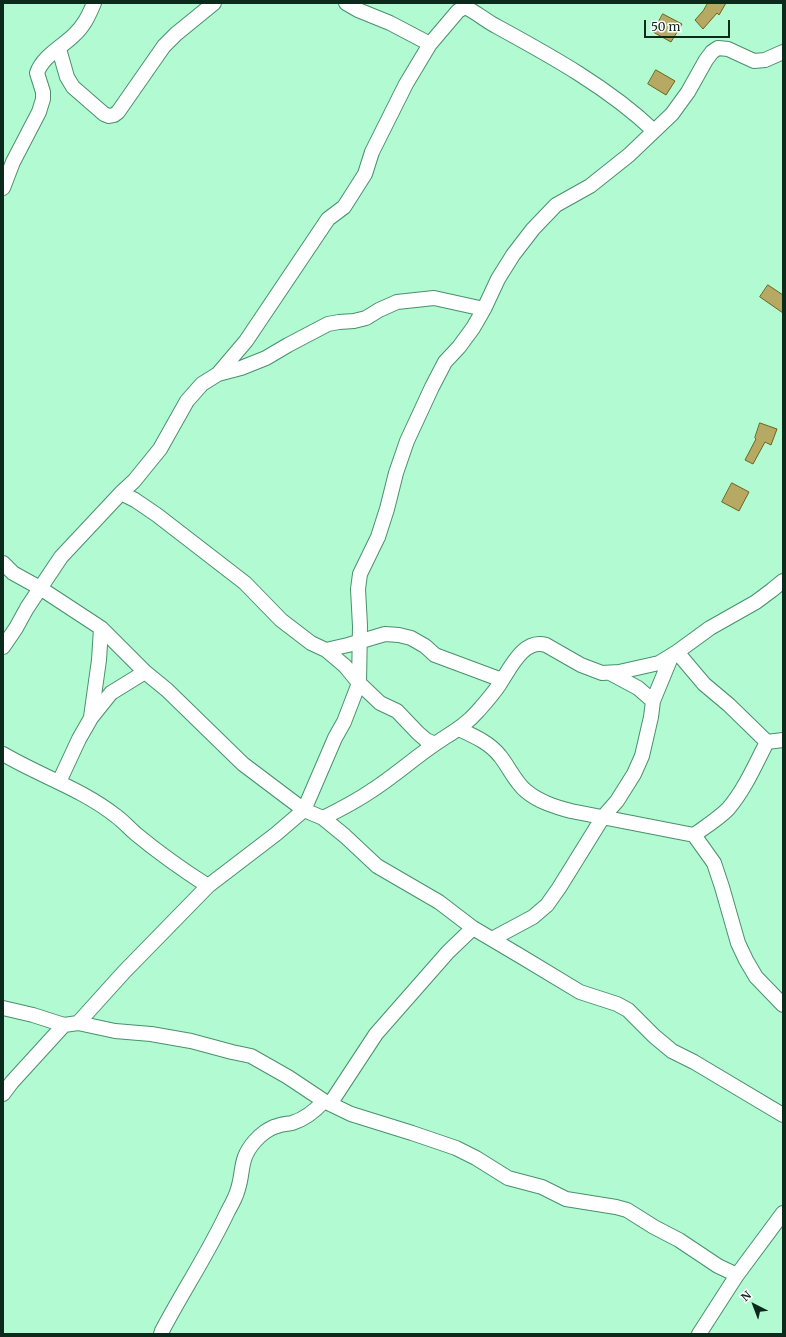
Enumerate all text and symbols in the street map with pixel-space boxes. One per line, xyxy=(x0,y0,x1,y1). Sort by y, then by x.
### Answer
scale bar xyxy=(646,12,732,38)
text: 50 m xyxy=(651,19,680,34)
north arrow xyxy=(734,1285,774,1325)
text: N xyxy=(738,1288,754,1304)

